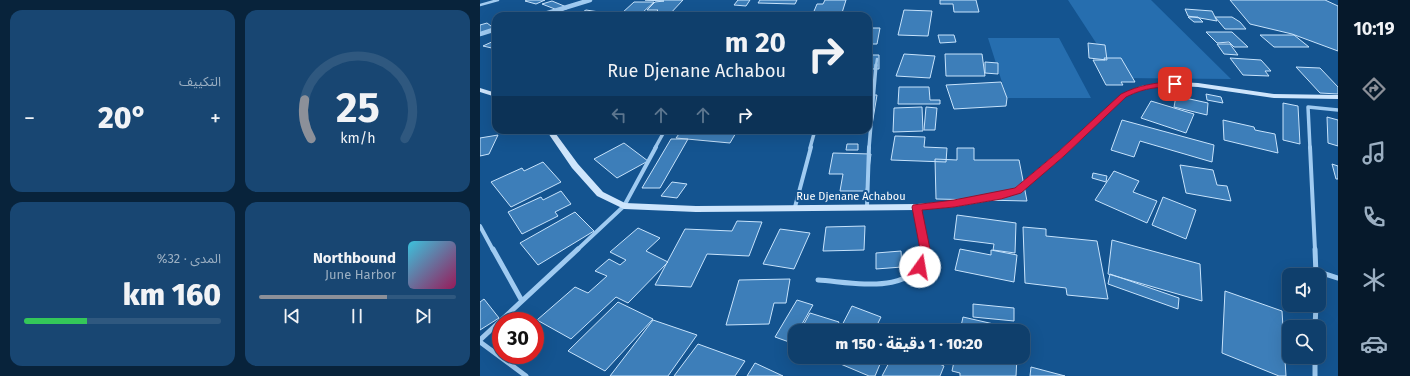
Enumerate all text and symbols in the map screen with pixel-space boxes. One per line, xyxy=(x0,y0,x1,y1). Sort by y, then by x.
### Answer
text: 10:19 xyxy=(1353,18,1395,40)
text: 20 m xyxy=(725,26,786,59)
icon: right xyxy=(800,28,852,80)
text: Rue Djenane Achabou xyxy=(607,60,786,82)
pin xyxy=(1158,67,1192,101)
icon: arrive xyxy=(1164,73,1186,95)
text: التكييف xyxy=(179,74,221,89)
icon: directions xyxy=(1360,75,1388,103)
text: 25 xyxy=(336,83,379,133)
text: 20° xyxy=(98,100,147,136)
icon: left xyxy=(608,104,630,126)
icon: ahead xyxy=(650,104,672,126)
icon: ahead xyxy=(692,104,714,126)
icon: right xyxy=(734,104,756,126)
text: − xyxy=(24,105,35,132)
text: + xyxy=(210,105,221,132)
text: km/h xyxy=(340,130,375,147)
icon: music xyxy=(1360,139,1388,167)
street label: Rue Djenane Achabou xyxy=(796,190,906,203)
icon: phone xyxy=(1360,203,1388,231)
position arrow xyxy=(899,246,941,288)
text: Northbound xyxy=(313,249,396,267)
text: المدى · 32% xyxy=(157,251,221,266)
icon: climate xyxy=(1360,266,1388,294)
text: June Harbor xyxy=(325,267,396,282)
map controls xyxy=(1282,268,1326,364)
button: sound xyxy=(1282,268,1326,312)
text: 160 km xyxy=(123,277,221,313)
icon: previous xyxy=(281,305,303,327)
icon: pause xyxy=(346,305,368,327)
icon: next xyxy=(412,305,434,327)
speed limit sign: 30 xyxy=(492,312,544,364)
button: search xyxy=(1282,320,1326,364)
icon: car xyxy=(1360,330,1388,358)
text: 10:20 · 1 دقيقة · 150 m xyxy=(835,335,983,353)

